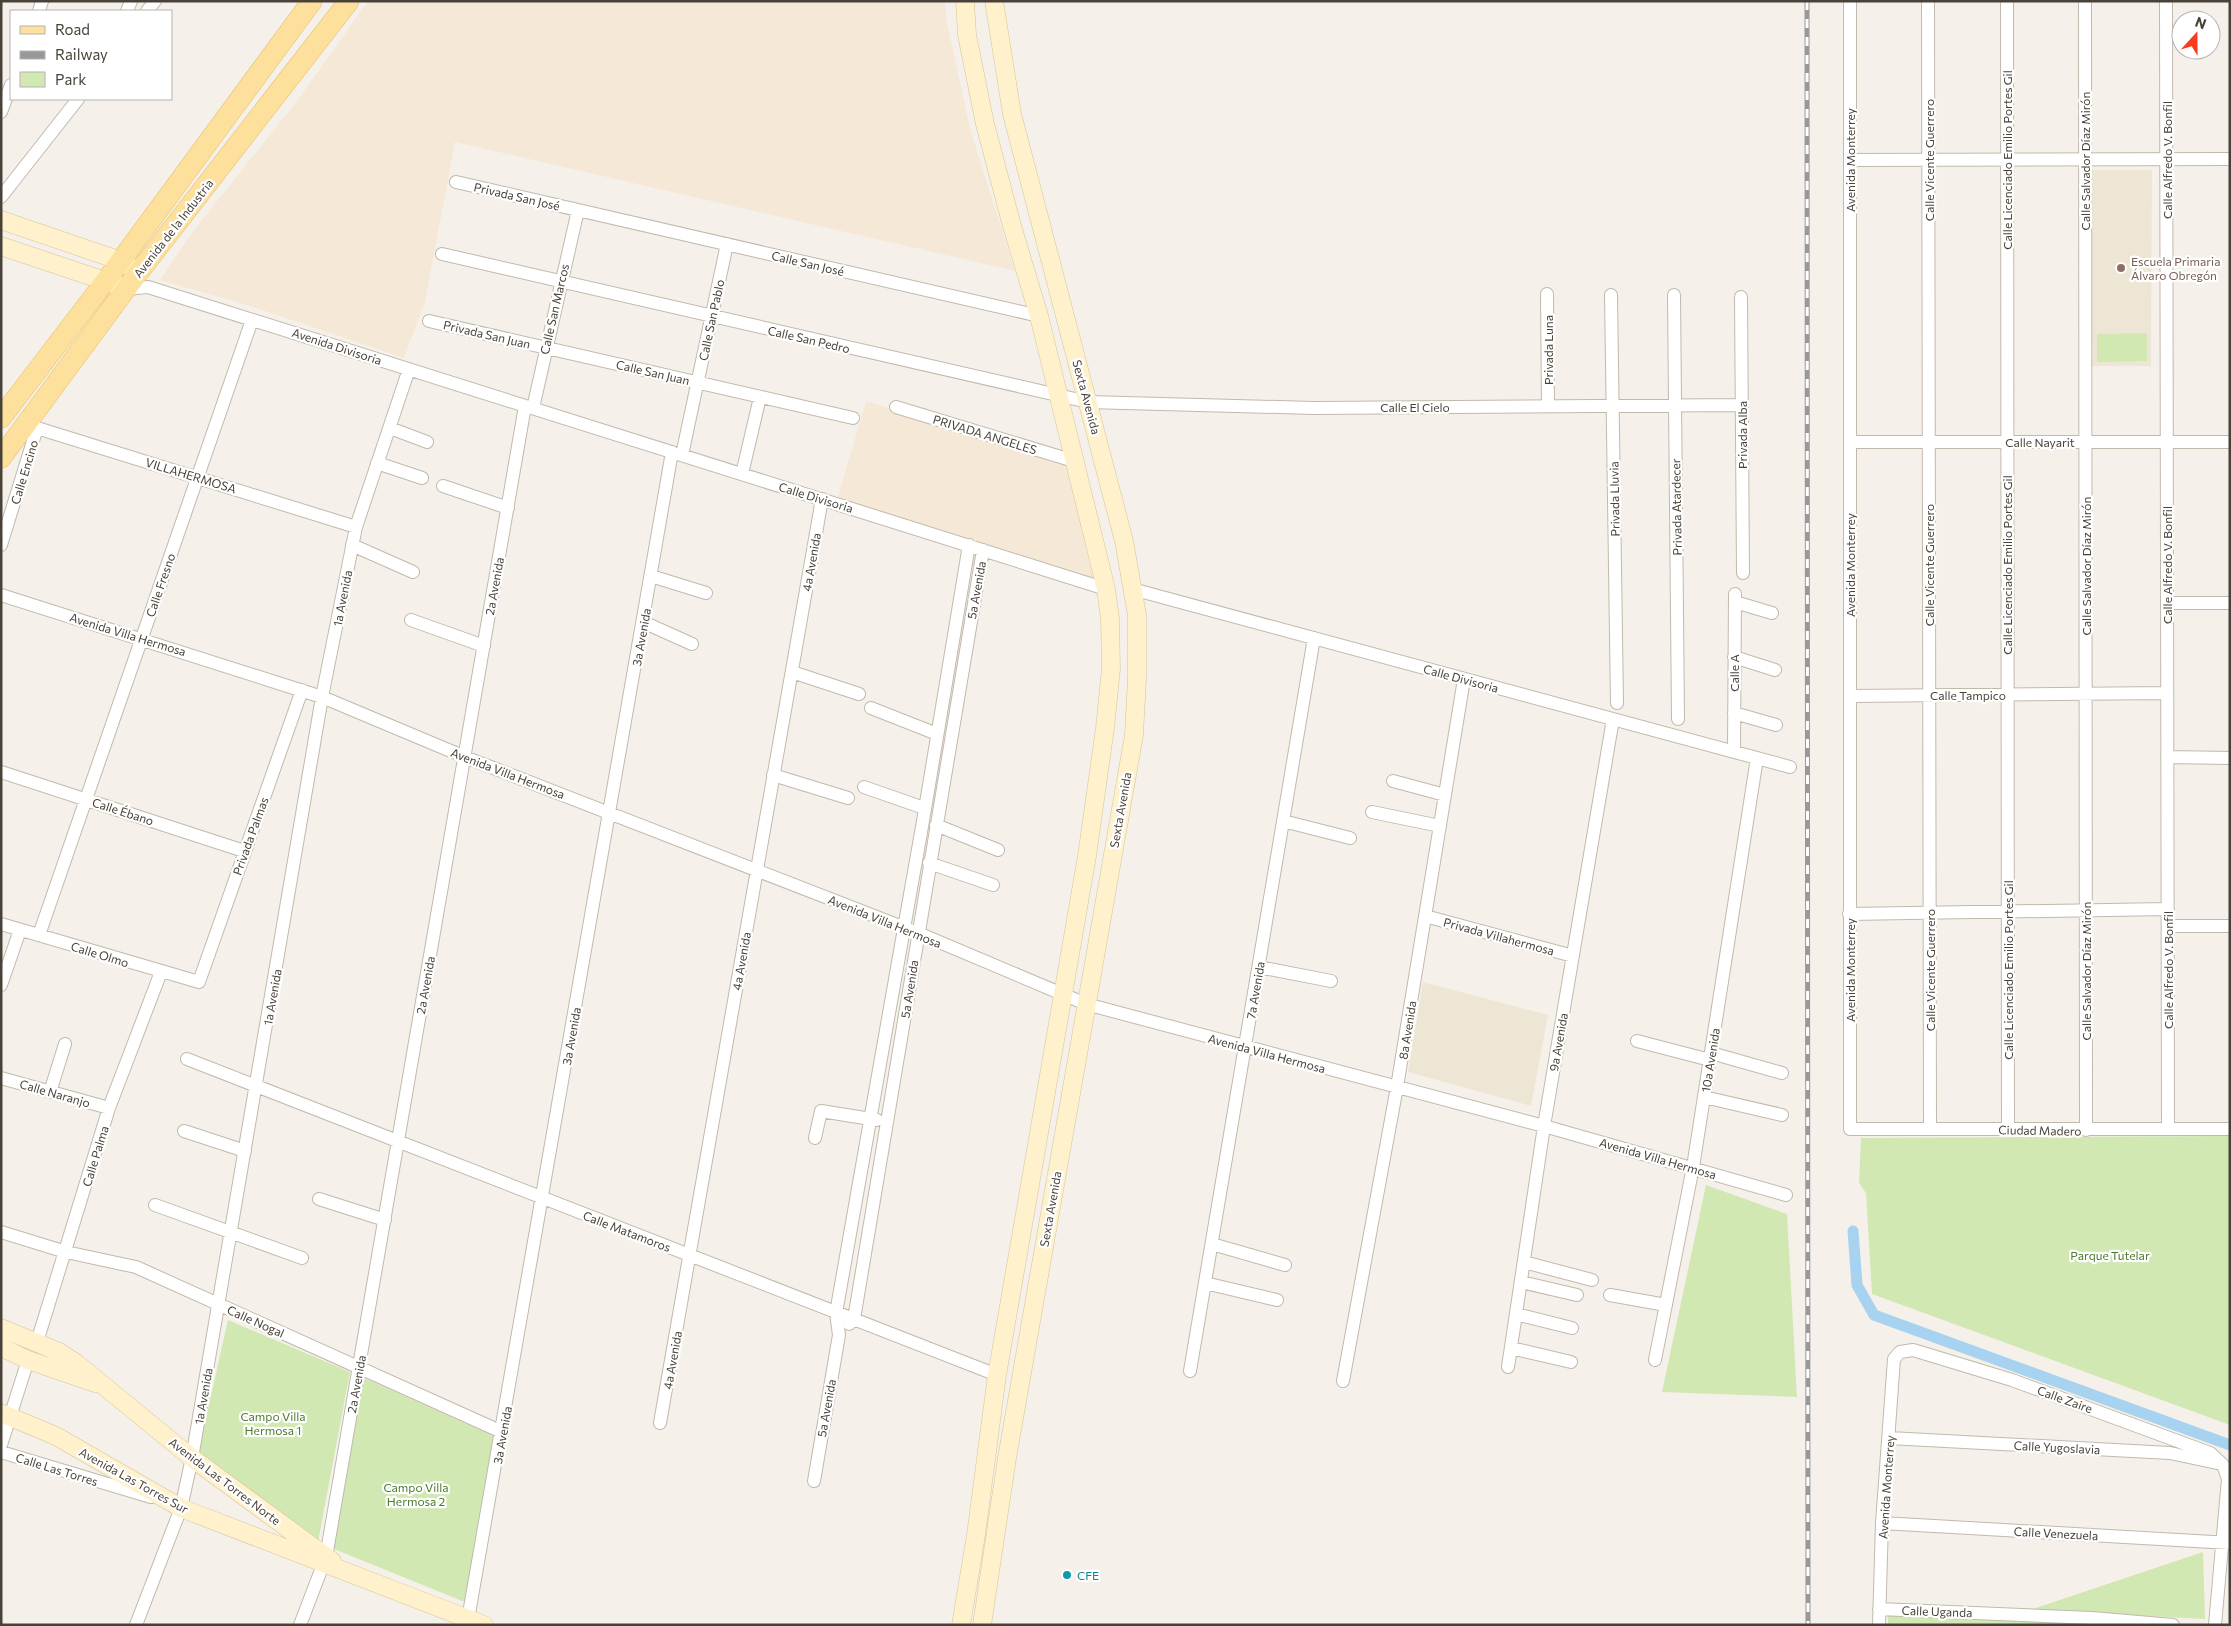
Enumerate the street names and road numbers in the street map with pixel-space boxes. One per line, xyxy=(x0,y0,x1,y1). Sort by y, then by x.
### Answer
street label: Calle Licenciado Emilio Portes Gil xyxy=(2000,70,2014,250)
street label: Calle Salvador Díaz Mirón xyxy=(2078,92,2092,230)
street label: Calle Vicente Guerrero xyxy=(1922,99,1936,221)
street label: Calle Alfredo V. Bonfil xyxy=(2160,101,2174,219)
street label: Avenida Monterrey xyxy=(1843,108,1857,212)
street label: Avenida de la Industria xyxy=(130,176,216,280)
street label: Privada San José xyxy=(472,179,561,214)
street label: Calle San José xyxy=(770,248,846,279)
street label: Calle San Marcos xyxy=(537,262,571,356)
street label: Calle San Pablo xyxy=(696,278,726,362)
street label: Privada Luna xyxy=(1541,315,1555,385)
street label: Privada San Juan xyxy=(442,317,532,352)
street label: Calle San Pedro xyxy=(766,323,852,355)
street label: Avenida Divisoria xyxy=(290,325,384,367)
street label: Calle San Juan xyxy=(615,357,691,388)
street label: Sexta Avenida xyxy=(1070,358,1104,436)
street label: Calle El Cielo xyxy=(1380,400,1450,414)
street label: Privada Alba xyxy=(1735,401,1749,469)
street label: PRIVADA ANGELES xyxy=(931,412,1039,456)
street label: Calle Nayarit xyxy=(2005,435,2075,449)
street label: Calle Encino xyxy=(8,438,40,506)
street label: VILLAHERMOSA xyxy=(144,455,238,495)
street label: Privada Atardecer xyxy=(1668,458,1684,556)
street label: Privada Lluvia xyxy=(1606,461,1622,537)
street label: Calle Licenciado Emilio Portes Gil xyxy=(2000,475,2014,655)
street label: Calle Divisoria xyxy=(777,479,855,515)
street label: Calle Salvador Díaz Mirón xyxy=(2079,497,2093,635)
street label: Calle Vicente Guerrero xyxy=(1922,504,1936,626)
street label: Calle Alfredo V. Bonfil xyxy=(2160,506,2174,624)
street label: Avenida Monterrey xyxy=(1843,513,1857,617)
street label: 4a Avenida xyxy=(799,532,823,592)
street label: Calle Fresno xyxy=(143,551,177,619)
street label: 2a Avenida xyxy=(482,556,506,616)
street label: 5a Avenida xyxy=(964,560,988,620)
street label: 1a Avenida xyxy=(330,569,354,627)
street label: 3a Avenida xyxy=(629,607,653,667)
street label: Avenida Villa Hermosa xyxy=(68,610,188,658)
street label: Calle A xyxy=(1727,654,1741,692)
street label: Calle Divisoria xyxy=(1422,661,1500,695)
street label: Calle Tampico xyxy=(1930,688,2006,702)
street label: Avenida Villa Hermosa xyxy=(449,745,567,801)
street label: Sexta Avenida xyxy=(1106,771,1134,849)
street label: Calle Ébano xyxy=(91,794,155,828)
street label: Privada Palmas xyxy=(229,795,271,877)
street label: Calle Licenciado Emilio Portes Gil xyxy=(2001,880,2015,1060)
street label: Avenida Villa Hermosa xyxy=(826,892,944,950)
street label: Calle Salvador Díaz Mirón xyxy=(2079,902,2093,1040)
street label: Calle Vicente Guerrero xyxy=(1923,909,1937,1031)
street label: Calle Alfredo V. Bonfil xyxy=(2161,911,2175,1029)
street label: Privada Villahermosa xyxy=(1442,914,1556,958)
street label: Avenida Monterrey xyxy=(1843,918,1857,1022)
street label: 4a Avenida xyxy=(729,931,753,991)
street label: Calle Olmo xyxy=(69,939,131,969)
street label: 2a Avenida xyxy=(413,955,437,1015)
street label: 5a Avenida xyxy=(897,959,921,1019)
street label: 7a Avenida xyxy=(1243,960,1267,1020)
street label: 1a Avenida xyxy=(260,968,284,1026)
street label: 8a Avenida xyxy=(1395,1000,1419,1060)
street label: 3a Avenida xyxy=(559,1006,583,1066)
street label: 9a Avenida xyxy=(1546,1012,1570,1072)
street label: 10a Avenida xyxy=(1698,1027,1722,1093)
street label: Avenida Villa Hermosa xyxy=(1207,1031,1327,1075)
street label: Calle Naranjo xyxy=(18,1076,92,1110)
street label: Ciudad Madero xyxy=(1998,1122,2082,1138)
street label: Calle Palma xyxy=(79,1124,111,1188)
street label: Avenida Villa Hermosa xyxy=(1598,1135,1718,1181)
street label: Sexta Avenida xyxy=(1036,1170,1064,1248)
street label: Calle Matamoros xyxy=(581,1208,673,1254)
street label: Calle Nogal xyxy=(225,1302,287,1340)
street label: 4a Avenida xyxy=(660,1330,684,1390)
street label: 2a Avenida xyxy=(344,1354,368,1414)
street label: 1a Avenida xyxy=(191,1367,215,1425)
street label: 5a Avenida xyxy=(814,1378,838,1438)
street label: Calle Zaire xyxy=(2036,1383,2094,1415)
street label: 3a Avenida xyxy=(490,1405,514,1465)
street label: Avenida Las Torres Norte xyxy=(166,1434,284,1528)
street label: Avenida Monterrey xyxy=(1875,1435,1897,1539)
street label: Calle Yugoslavia xyxy=(2013,1438,2101,1456)
street label: Avenida Las Torres Sur xyxy=(77,1444,191,1516)
street label: Calle Las Torres xyxy=(14,1450,100,1488)
street label: Calle Venezuela xyxy=(2013,1524,2099,1542)
street label: Calle Uganda xyxy=(1901,1603,1973,1619)

